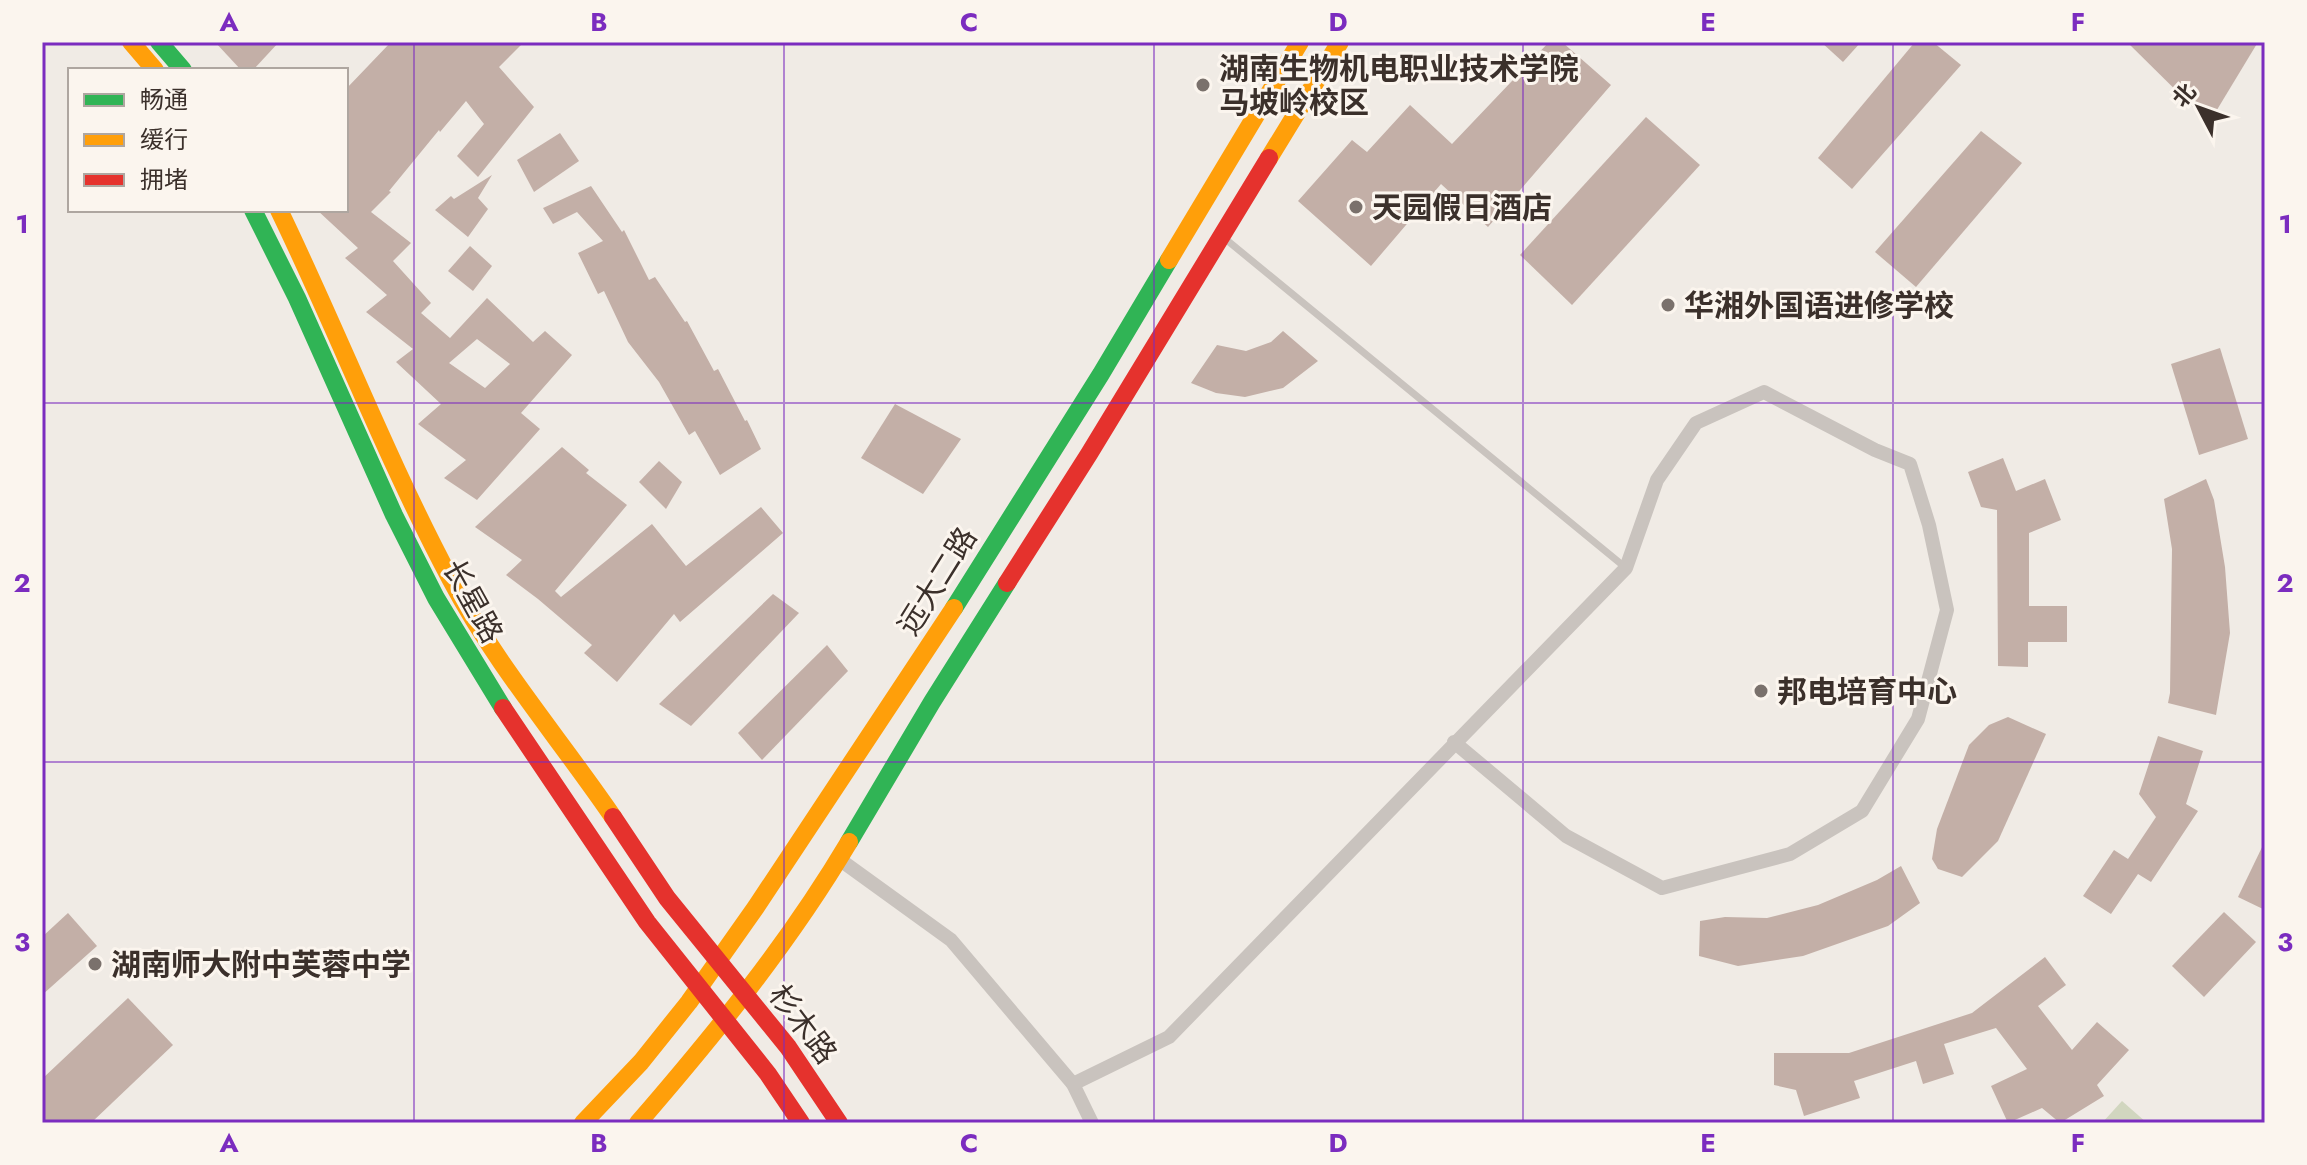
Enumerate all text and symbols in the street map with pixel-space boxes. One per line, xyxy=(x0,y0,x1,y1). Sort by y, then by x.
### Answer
text: A xyxy=(218,3,239,41)
text: B xyxy=(590,3,608,41)
text: C xyxy=(960,3,978,41)
text: D xyxy=(1328,3,1348,41)
text: E xyxy=(1700,3,1716,41)
text: F xyxy=(2071,3,2085,41)
place label: 湖南生物机电职业技术学院 马坡岭校区 xyxy=(1219,47,1579,124)
legend xyxy=(68,68,348,212)
north arrow xyxy=(2159,68,2239,148)
marker: 湖南生物机电职业技术学院 马坡岭校区 xyxy=(1194,76,1212,94)
text: 北 xyxy=(2165,76,2203,114)
text: 畅通 xyxy=(140,82,188,117)
text: 缓行 xyxy=(140,122,188,157)
text: 拥堵 xyxy=(140,162,188,197)
place label: 天园假日酒店 xyxy=(1372,186,1552,229)
marker: 天园假日酒店 xyxy=(1347,198,1365,216)
text: 1 xyxy=(15,205,29,243)
text: 1 xyxy=(2278,205,2292,243)
place label: 华湘外国语进修学校 xyxy=(1684,284,1954,327)
marker: 华湘外国语进修学校 xyxy=(1659,296,1677,314)
street label: 远大二路 xyxy=(887,519,987,643)
street label: 长星路 xyxy=(432,551,514,651)
text: 2 xyxy=(13,564,31,602)
text: 2 xyxy=(2276,564,2294,602)
place label: 邦电培育中心 xyxy=(1777,670,1957,713)
marker: 邦电培育中心 xyxy=(1752,682,1770,700)
text: 3 xyxy=(14,923,30,961)
text: 3 xyxy=(2277,923,2293,961)
place label: 湖南师大附中芙蓉中学 xyxy=(111,943,411,986)
marker: 湖南师大附中芙蓉中学 xyxy=(86,955,104,973)
street label: 杉木路 xyxy=(759,975,847,1073)
text: A xyxy=(218,1124,239,1162)
text: B xyxy=(590,1124,608,1162)
text: C xyxy=(960,1124,978,1162)
text: D xyxy=(1328,1124,1348,1162)
text: E xyxy=(1700,1124,1716,1162)
text: F xyxy=(2071,1124,2085,1162)

